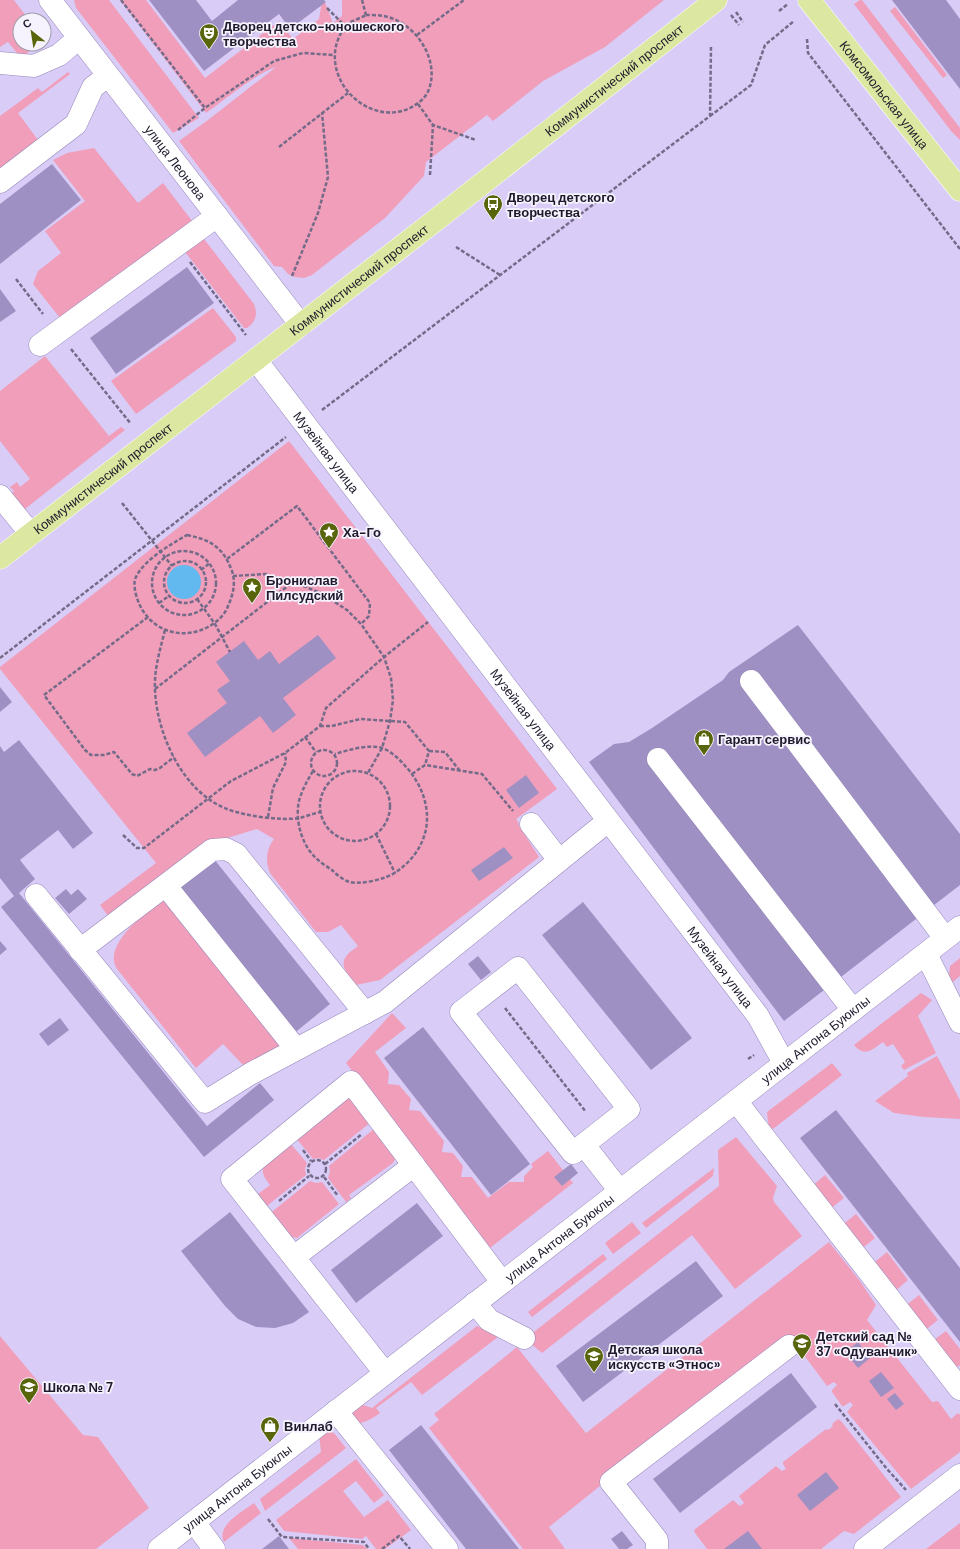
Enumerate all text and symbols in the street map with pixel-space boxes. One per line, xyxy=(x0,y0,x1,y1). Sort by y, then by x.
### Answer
north arrow xyxy=(12,12,52,52)
text: С xyxy=(20,15,34,31)
place label: Дворец детско-юношеского творчества xyxy=(223,18,404,50)
street label: Коммунистический проспект xyxy=(541,21,687,140)
theatre icon: Дворец детско-юношеского творчества xyxy=(198,22,220,50)
street label: Комсомольская улица xyxy=(836,37,933,153)
street label: улица Леонова xyxy=(140,121,210,204)
place label: Дворец детского творчества xyxy=(507,189,614,221)
bus stop icon: Дворец детского творчества xyxy=(482,193,504,221)
street label: Коммунистический проспект xyxy=(286,221,432,340)
street label: Музейная улица xyxy=(289,408,363,497)
street label: Коммунистический проспект xyxy=(30,419,176,538)
place icon: Ха-Го xyxy=(318,521,340,549)
place label: Ха-Го xyxy=(343,524,381,541)
place label: Бронислав Пилсудский xyxy=(266,572,343,604)
place icon: Бронислав Пилсудский xyxy=(241,576,263,604)
street label: Музейная улица xyxy=(486,665,560,755)
shop icon: Гарант сервис xyxy=(693,728,715,756)
place label: Гарант сервис xyxy=(718,731,811,748)
street label: Музейная улица xyxy=(683,923,757,1012)
street label: улица Антона Буюклы xyxy=(758,992,874,1087)
street label: улица Антона Буюклы xyxy=(502,1191,618,1286)
place label: Детский сад № 37 «Одуванчик» xyxy=(816,1328,918,1360)
school or university icon: Детский сад № 37 «Одуванчик» xyxy=(791,1332,813,1360)
place label: Детская школа искусств «Этнос» xyxy=(608,1341,721,1373)
school or university icon: Детская школа искусств «Этнос» xyxy=(583,1345,605,1373)
school or university icon: Школа № 7 xyxy=(18,1376,40,1404)
place label: Школа № 7 xyxy=(43,1379,113,1396)
shop icon: Винлаб xyxy=(259,1415,281,1443)
place label: Винлаб xyxy=(284,1418,333,1435)
street label: улица Антона Буюклы xyxy=(180,1441,295,1536)

